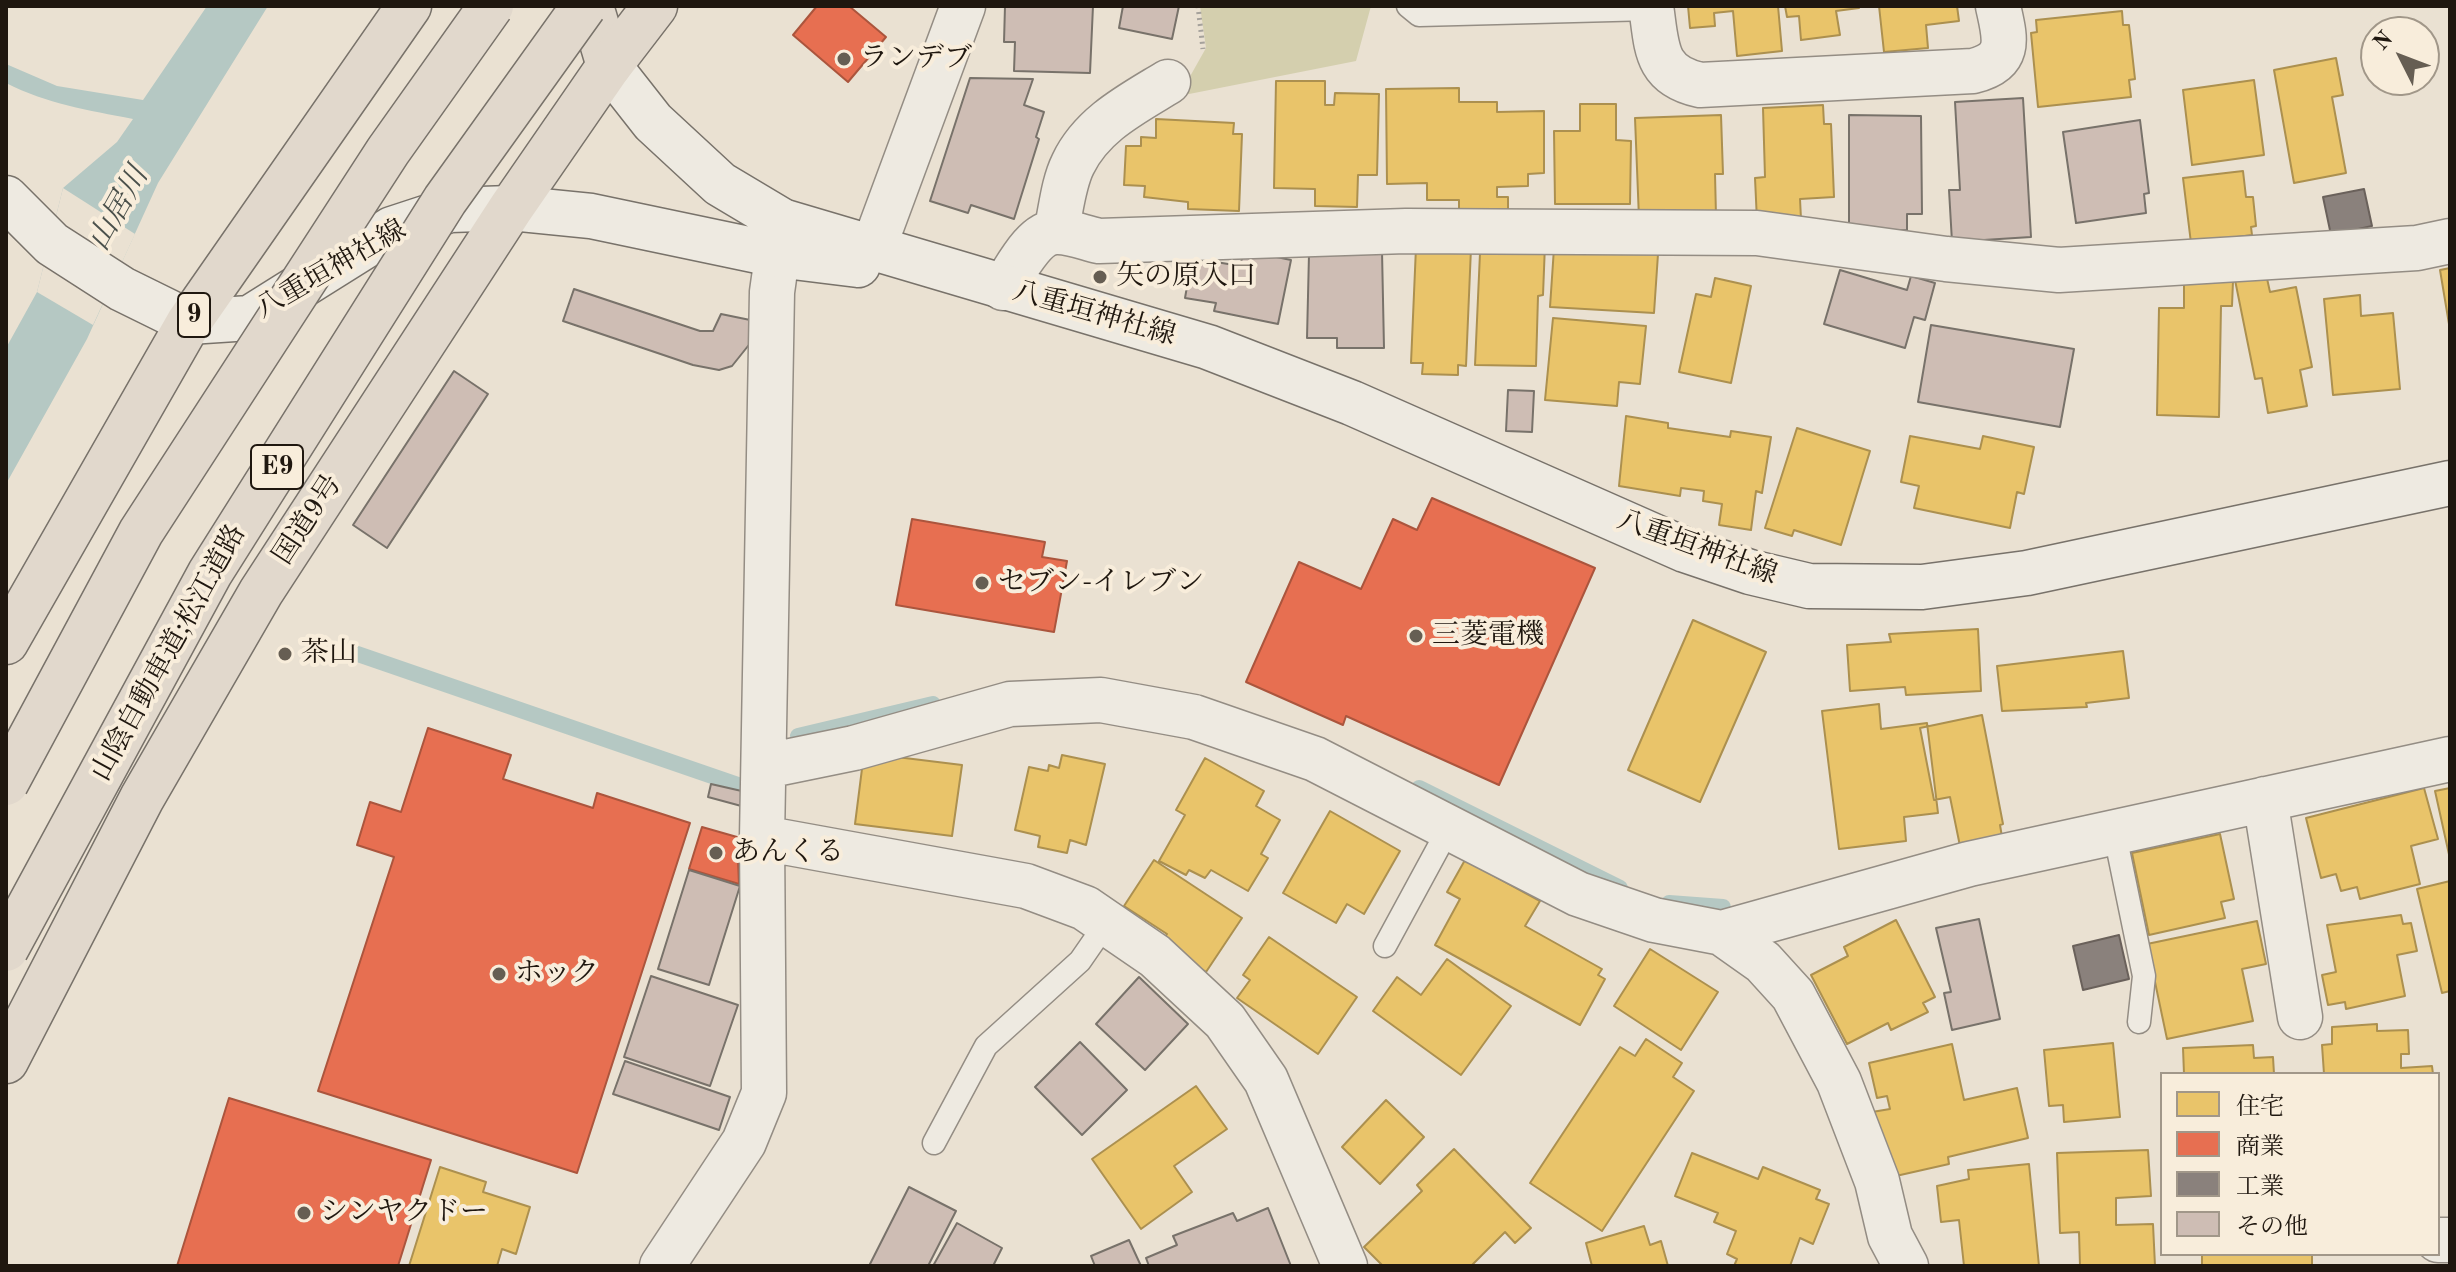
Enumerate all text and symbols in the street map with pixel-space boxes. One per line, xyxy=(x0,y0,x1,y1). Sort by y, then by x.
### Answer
north arrow xyxy=(2360,16,2440,96)
text: N xyxy=(2370,28,2397,55)
place label: ランデブ xyxy=(860,42,972,76)
marker: ランデブ xyxy=(835,50,853,68)
water label: 山居川 xyxy=(81,161,157,257)
street label: 八重垣神社線 xyxy=(250,213,412,327)
place label: 矢の原入口 xyxy=(1116,260,1256,294)
marker: 矢の原入口 xyxy=(1091,268,1109,286)
street label: 八重垣神社線 xyxy=(1009,275,1179,353)
road number: 9 xyxy=(178,293,210,337)
road number: E9 xyxy=(251,445,303,489)
street label: 国道9号 xyxy=(267,469,349,571)
street label: 八重垣神社線 xyxy=(1612,503,1782,593)
street label: 山陰自動車道;松江道路 xyxy=(85,519,253,787)
place label: セブン-イレブン xyxy=(998,566,1204,600)
marker: セブン-イレブン xyxy=(973,574,991,592)
place label: 三菱電機 xyxy=(1432,619,1544,653)
marker: 三菱電機 xyxy=(1407,627,1425,645)
place label: 茶山 xyxy=(301,637,357,671)
marker: 茶山 xyxy=(276,645,294,663)
place label: あんくる xyxy=(732,836,844,870)
marker: あんくる xyxy=(707,844,725,862)
place label: ホック xyxy=(515,957,599,991)
marker: ホック xyxy=(490,965,508,983)
legend xyxy=(2160,1072,2440,1256)
text: 住宅 xyxy=(2236,1096,2284,1120)
text: 商業 xyxy=(2236,1136,2284,1160)
text: 工業 xyxy=(2236,1176,2284,1200)
place label: シンヤクドー xyxy=(320,1196,488,1230)
marker: シンヤクドー xyxy=(295,1204,313,1222)
text: その他 xyxy=(2236,1216,2308,1240)

